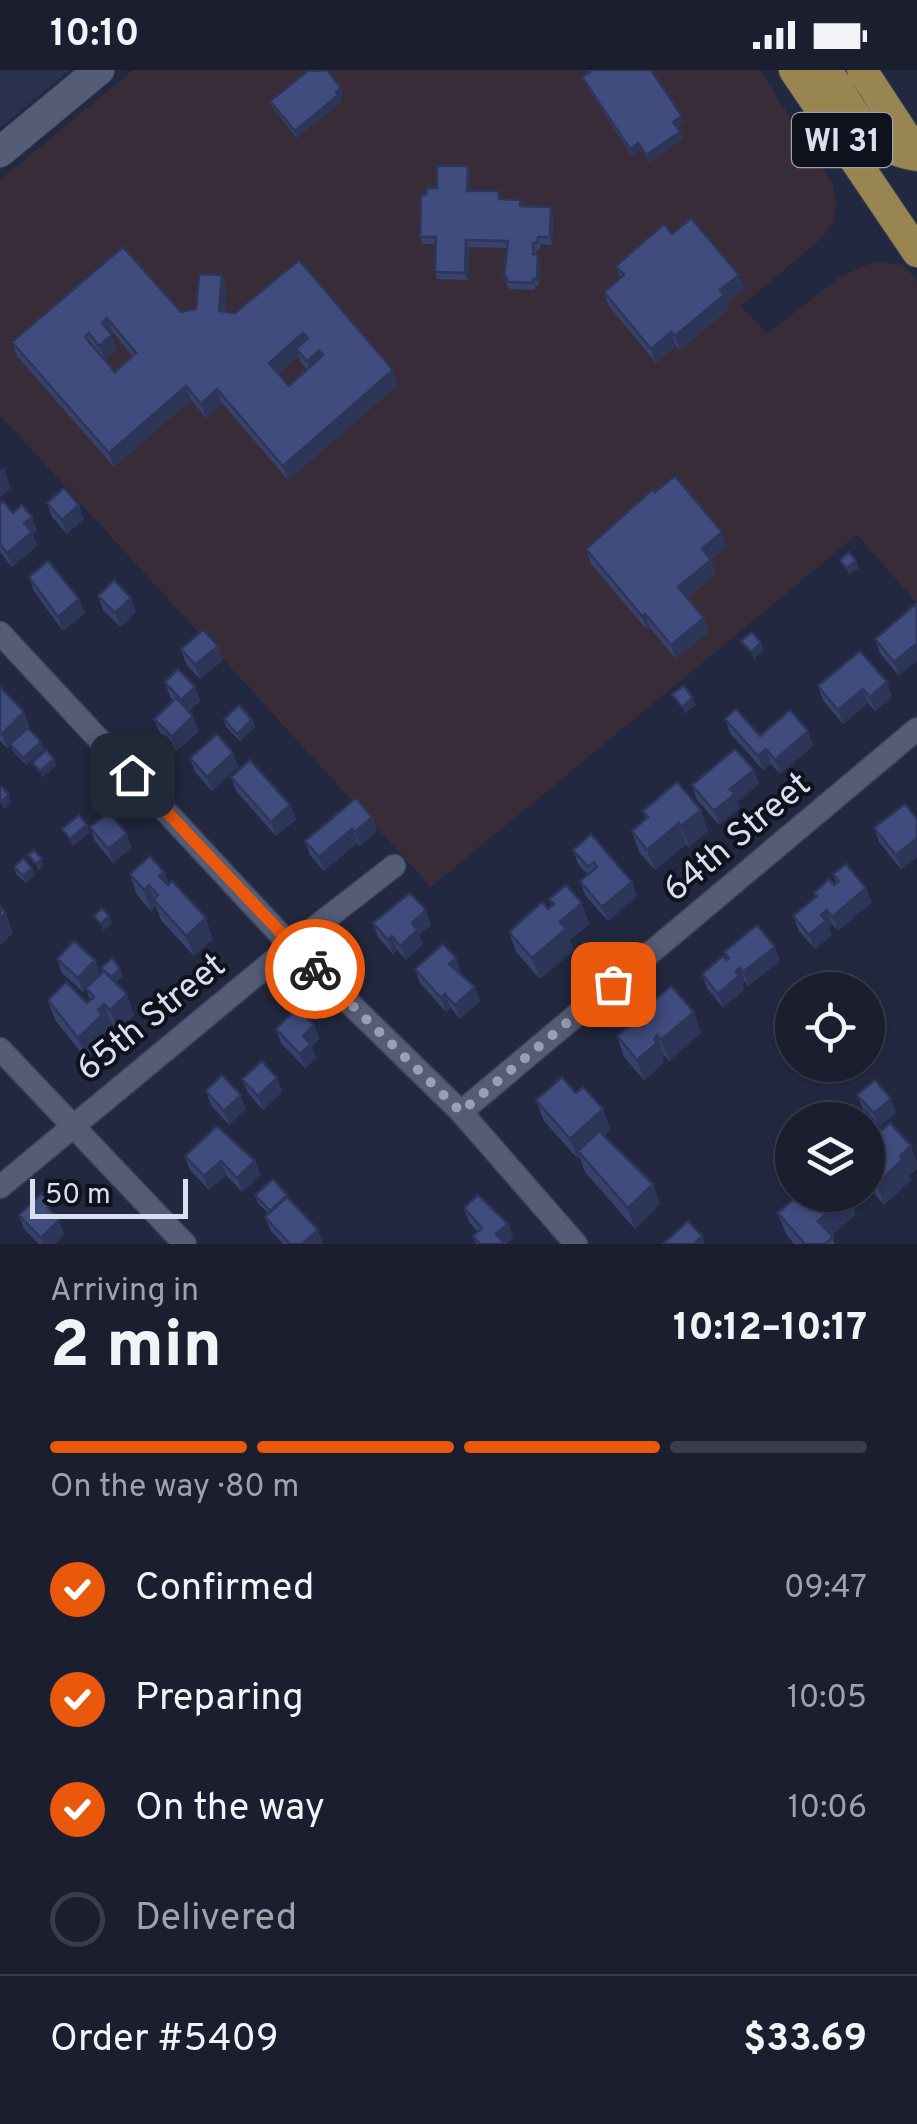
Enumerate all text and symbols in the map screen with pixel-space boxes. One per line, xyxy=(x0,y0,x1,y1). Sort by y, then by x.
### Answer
text: 10:10 xyxy=(50,11,140,60)
road number: WI 31 xyxy=(792,113,892,167)
pin xyxy=(90,733,175,818)
icon: home xyxy=(105,748,160,803)
street label: 64th Street xyxy=(655,764,821,913)
courier xyxy=(265,919,365,1019)
icon: bike xyxy=(288,942,343,997)
pin xyxy=(571,942,656,1027)
street label: 65th Street xyxy=(68,945,235,1092)
icon: bag xyxy=(586,957,641,1012)
map controls xyxy=(775,972,885,1212)
button: locate xyxy=(775,972,885,1082)
button: layers xyxy=(775,1102,885,1212)
scale bar xyxy=(30,1174,188,1218)
text: 50 m xyxy=(45,1178,111,1214)
text: Arriving in xyxy=(50,1272,199,1312)
text: 10:12–10:17 xyxy=(673,1305,867,1354)
text: 2 min xyxy=(50,1308,222,1390)
text: On the way · 80 m xyxy=(50,1468,299,1508)
icon: check xyxy=(50,1562,105,1617)
text: Confirmed xyxy=(135,1565,314,1614)
text: 09:47 xyxy=(784,1569,867,1609)
icon: check xyxy=(50,1672,105,1727)
text: Preparing xyxy=(135,1675,304,1724)
text: 10:05 xyxy=(787,1679,867,1719)
icon: check xyxy=(50,1782,105,1837)
text: On the way xyxy=(135,1785,325,1834)
text: 10:06 xyxy=(788,1789,867,1829)
text: Delivered xyxy=(135,1895,297,1944)
text: Order #5409 xyxy=(50,2016,279,2065)
text: $33.69 xyxy=(743,2016,867,2065)

